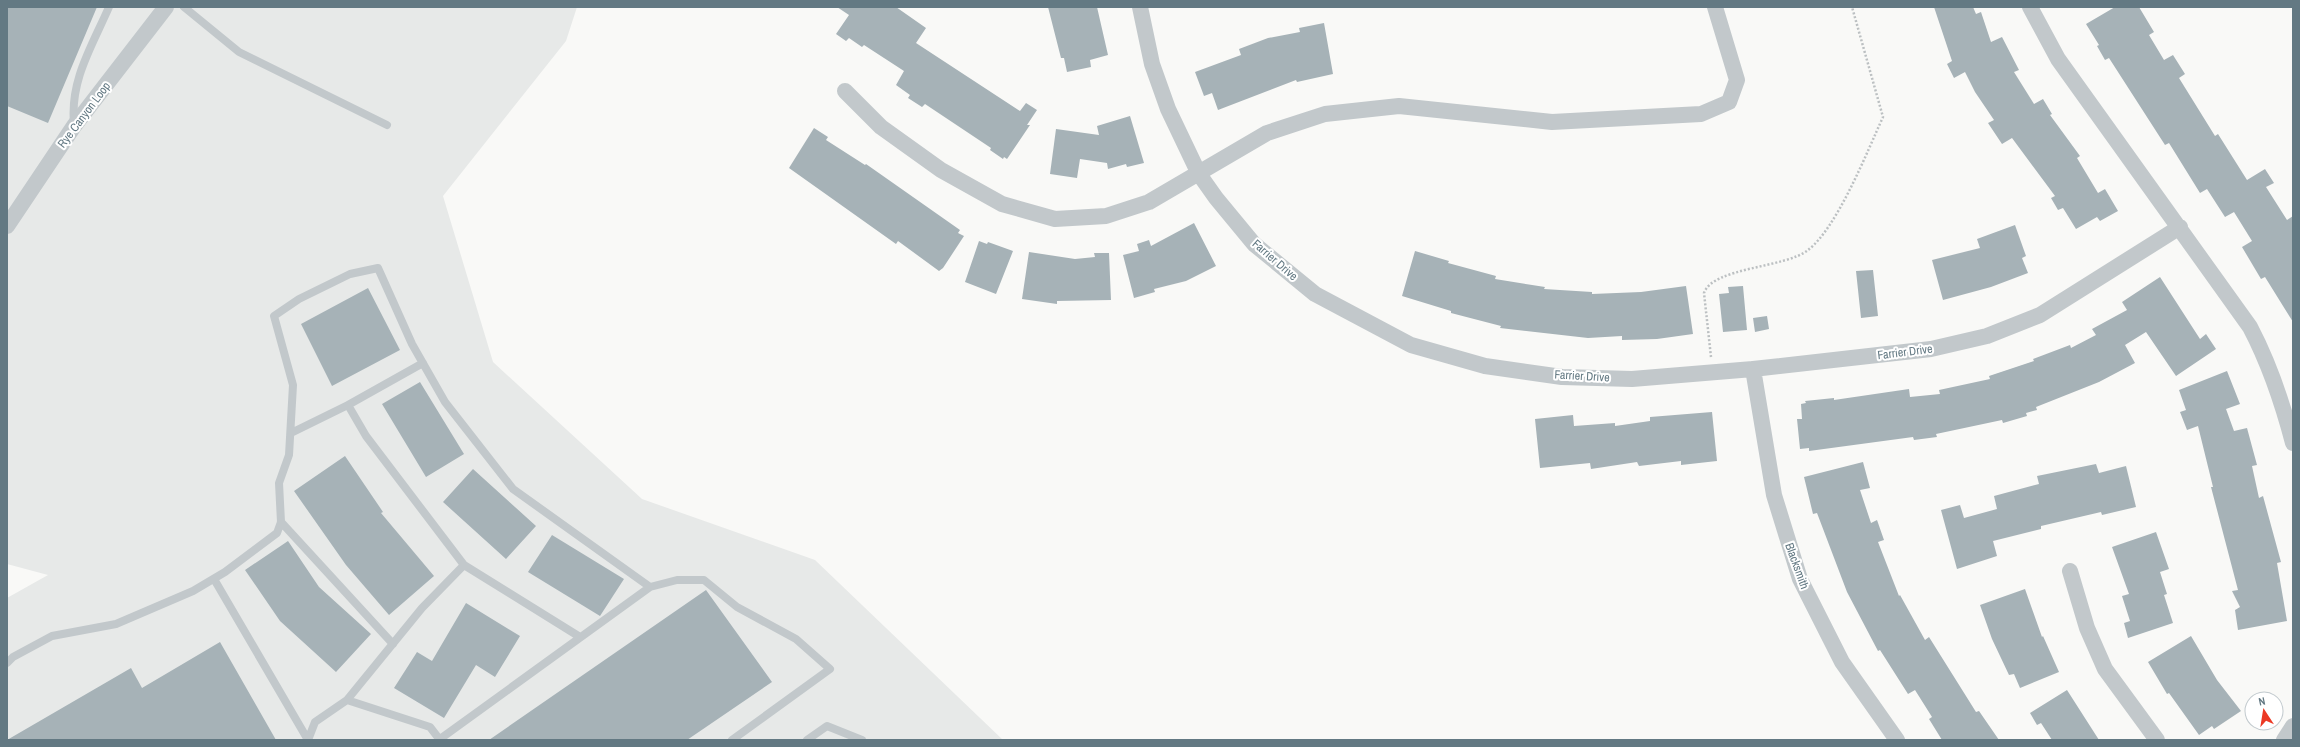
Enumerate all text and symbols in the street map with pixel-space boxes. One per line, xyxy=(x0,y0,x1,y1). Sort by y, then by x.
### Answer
street label: Rye Canyon Loop xyxy=(54,79,114,151)
street label: Farrier Drive xyxy=(1249,236,1301,284)
street label: Farrier Drive xyxy=(1877,341,1933,363)
street label: Farrier Drive xyxy=(1554,367,1610,385)
street label: Blacksmith xyxy=(1781,541,1813,591)
north arrow xyxy=(2244,691,2284,731)
text: N xyxy=(2257,694,2267,709)

